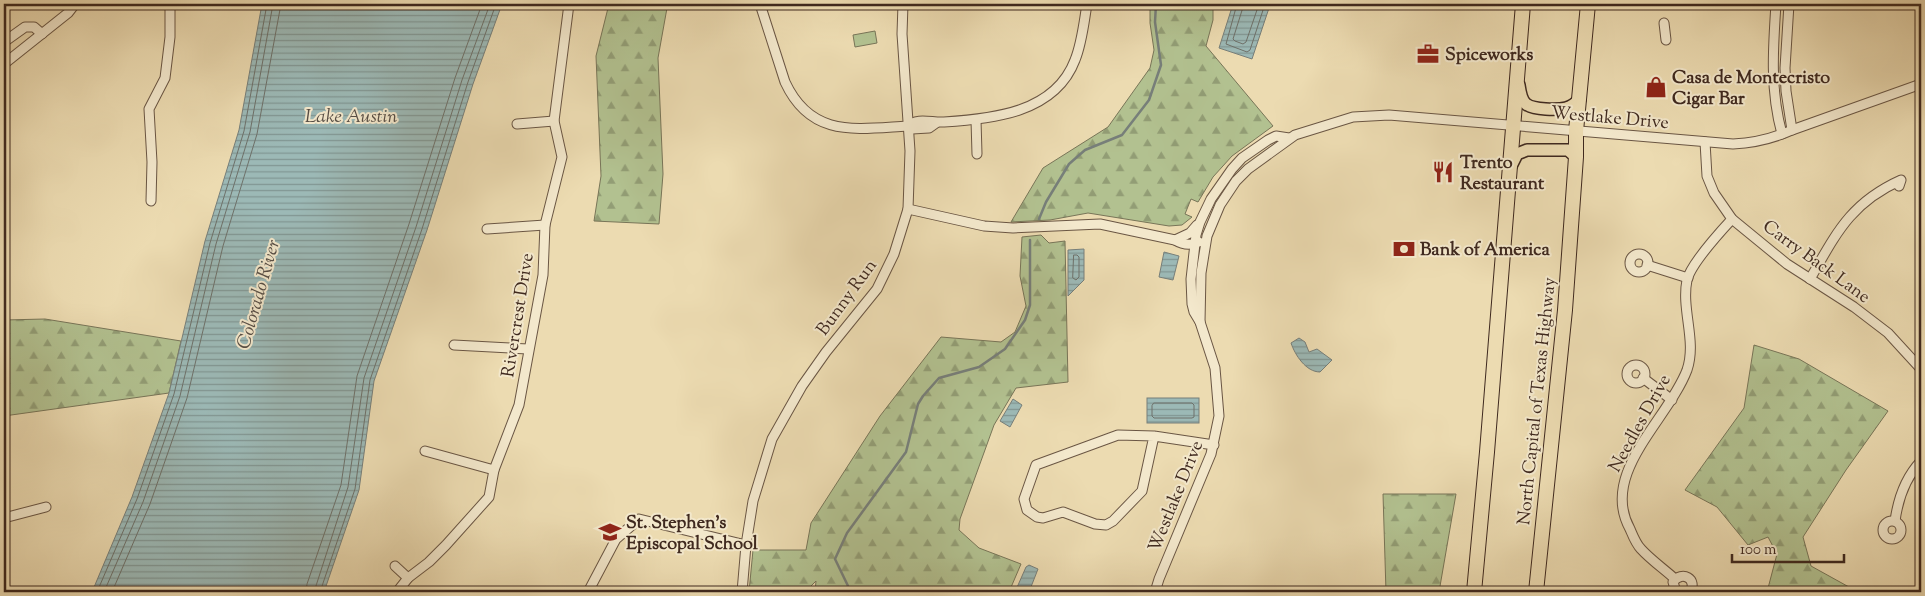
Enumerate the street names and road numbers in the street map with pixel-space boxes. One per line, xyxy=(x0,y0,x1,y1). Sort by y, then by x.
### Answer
street label: Westlake Drive xyxy=(1550,101,1670,137)
street label: Carry Back Lane xyxy=(1757,215,1875,311)
street label: Rivercrest Drive xyxy=(496,251,542,379)
street label: Bunny Run xyxy=(811,254,884,342)
street label: North Capital of Texas Highway xyxy=(1512,276,1564,526)
street label: Needles Drive xyxy=(1603,370,1678,478)
street label: Westlake Drive xyxy=(1143,437,1211,556)

